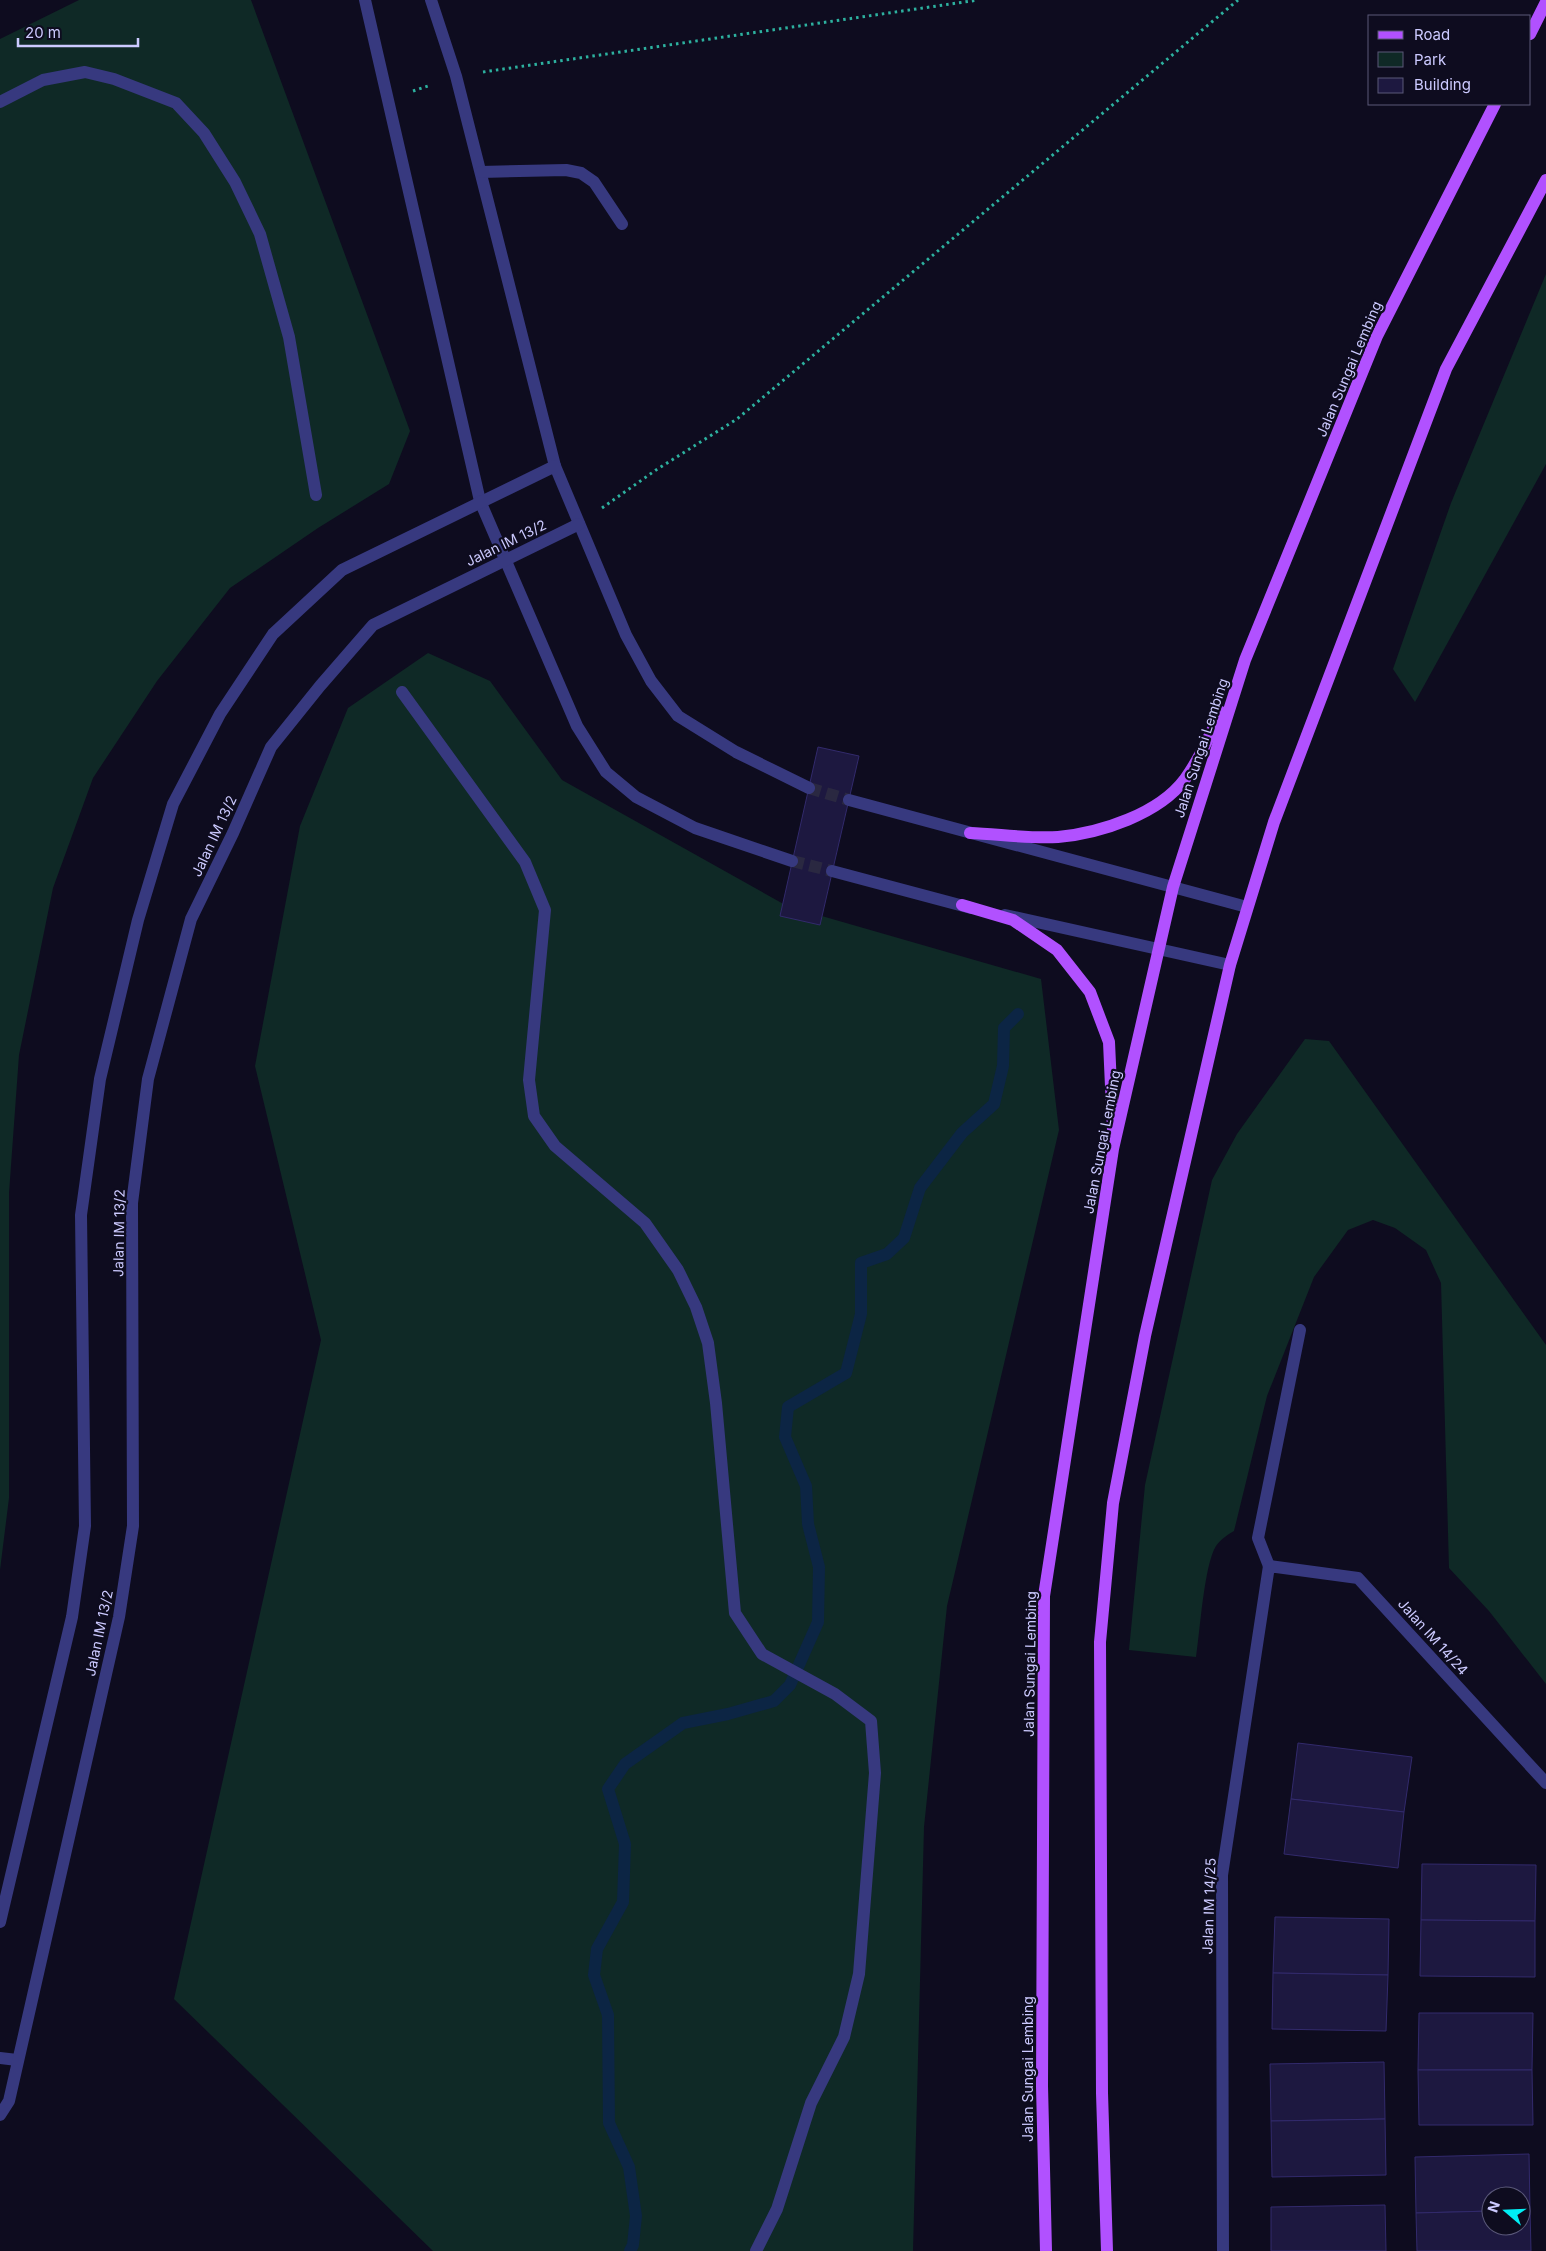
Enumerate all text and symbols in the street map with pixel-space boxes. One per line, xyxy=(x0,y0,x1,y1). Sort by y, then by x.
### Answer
scale bar xyxy=(18,15,138,47)
legend xyxy=(1368,15,1531,105)
text: 20 m xyxy=(25,23,61,42)
text: Road xyxy=(1414,25,1450,44)
text: Park xyxy=(1414,50,1447,69)
text: Building xyxy=(1414,75,1471,94)
street label: Jalan Sungai Lembing xyxy=(1312,298,1385,439)
street label: Jalan IM 13/2 xyxy=(463,516,549,569)
street label: Jalan Sungai Lembing xyxy=(1170,676,1231,820)
street label: Jalan IM 13/2 xyxy=(187,793,240,879)
street label: Jalan Sungai Lembing xyxy=(1079,1069,1124,1215)
street label: Jalan IM 13/2 xyxy=(109,1189,128,1277)
street label: Jalan IM 13/2 xyxy=(81,1588,116,1678)
street label: Jalan Sungai Lembing xyxy=(1020,1591,1039,1737)
street label: Jalan IM 14/24 xyxy=(1395,1595,1472,1678)
street label: Jalan IM 14/25 xyxy=(1198,1857,1219,1954)
street label: Jalan Sungai Lembing xyxy=(1019,1996,1036,2142)
north arrow xyxy=(1481,2186,1531,2236)
text: N xyxy=(1483,2199,1503,2214)

